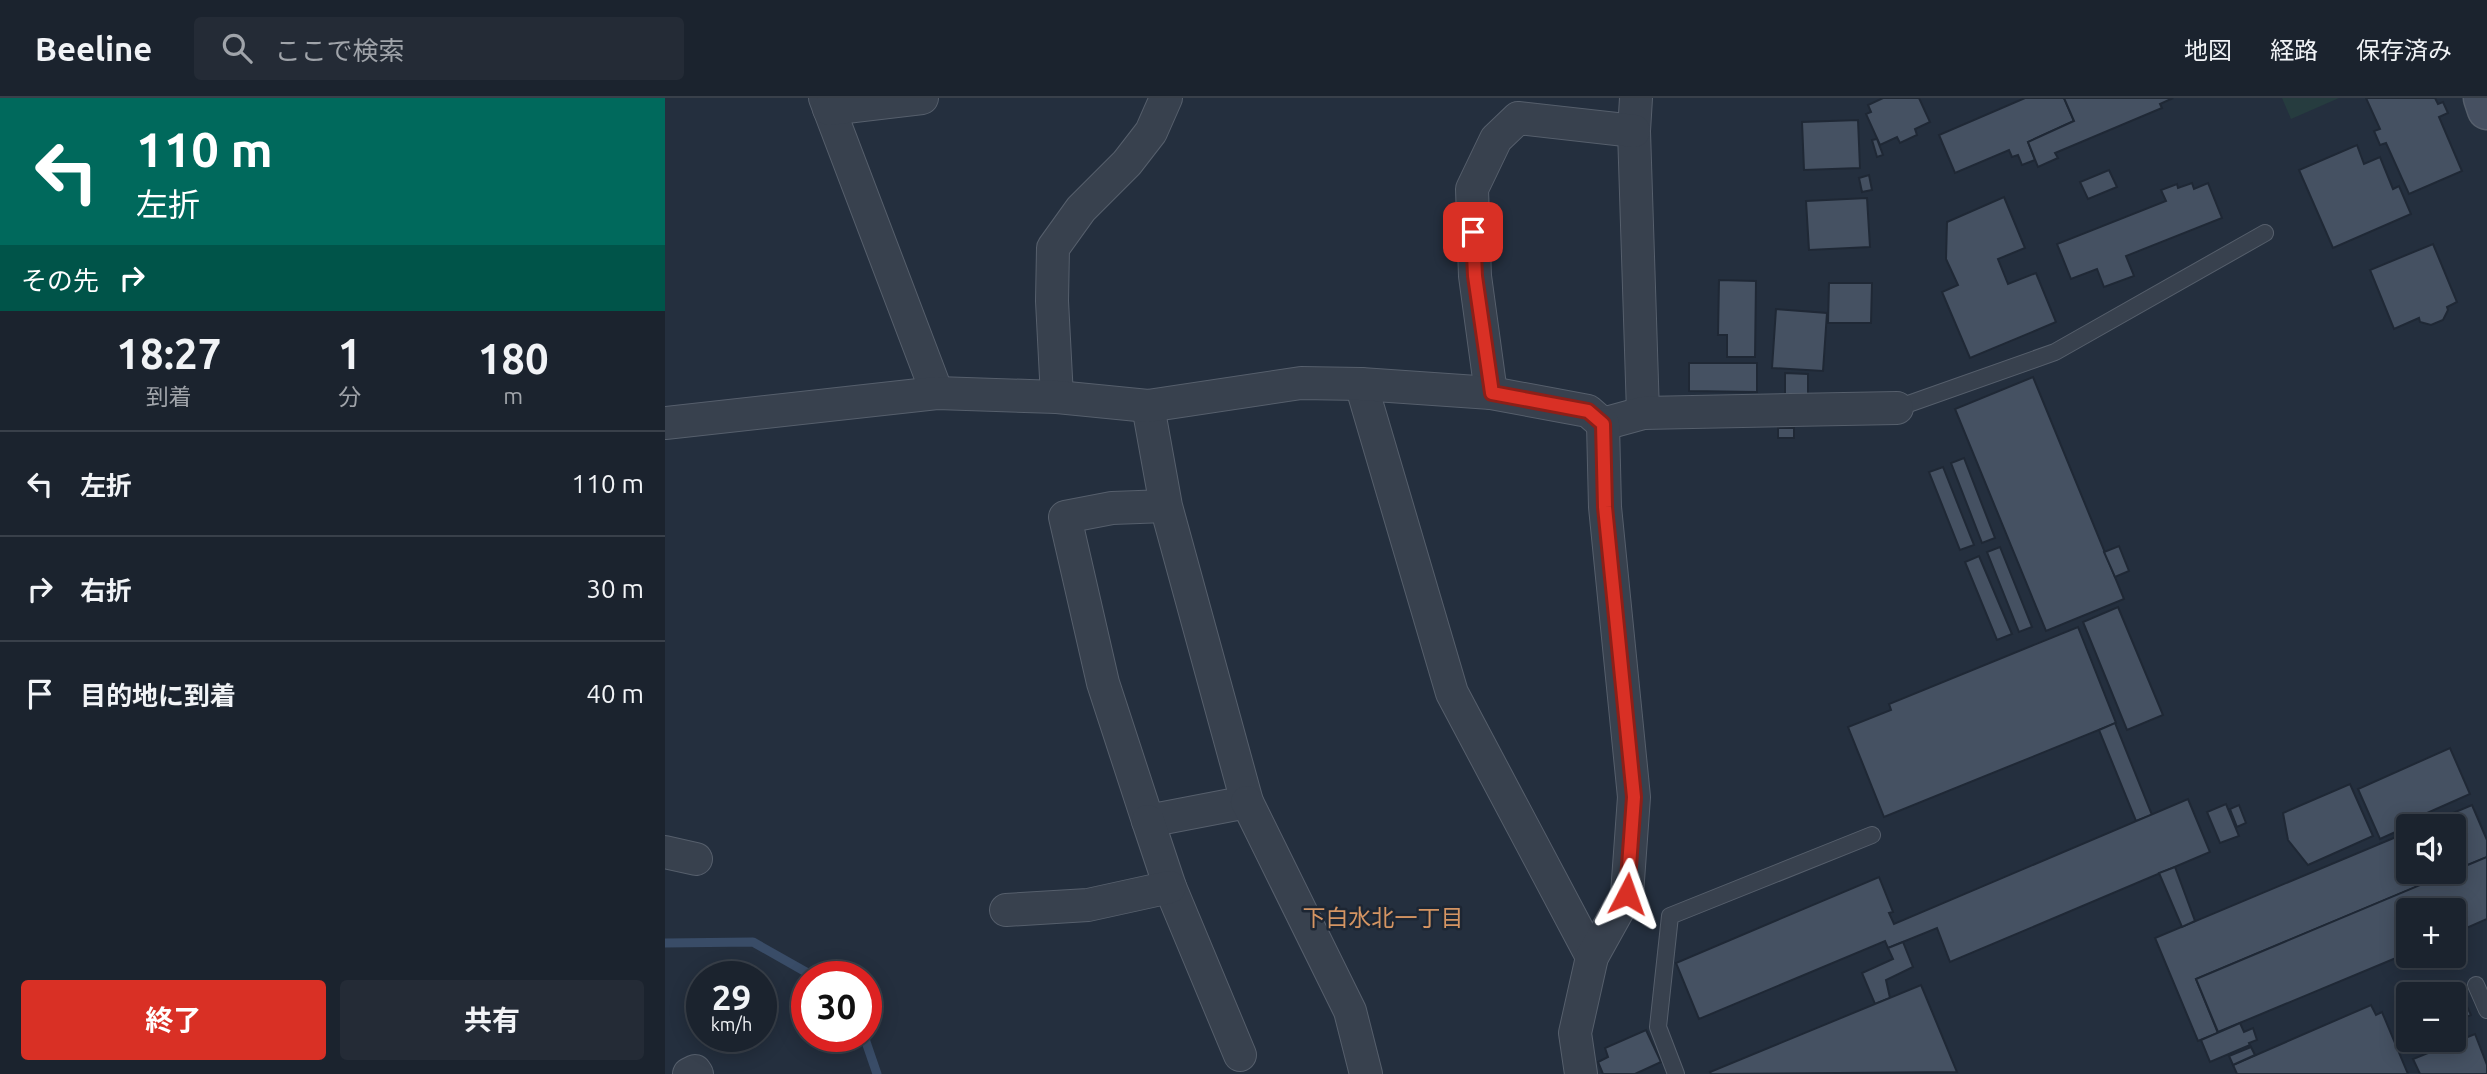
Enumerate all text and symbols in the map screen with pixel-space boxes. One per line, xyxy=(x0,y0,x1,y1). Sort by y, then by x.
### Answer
search box xyxy=(194,17,684,80)
icon: search xyxy=(218,29,256,67)
text: Beeline xyxy=(35,30,152,67)
text: ここで検索 xyxy=(274,36,404,65)
text: 地図 xyxy=(2184,37,2232,64)
text: 経路 xyxy=(2270,37,2318,64)
text: 保存済み xyxy=(2356,37,2452,64)
text: 110 m xyxy=(136,121,273,176)
icon: left xyxy=(21,126,112,217)
text: 左折 xyxy=(136,186,200,222)
pin xyxy=(1443,202,1503,262)
icon: arrive xyxy=(1454,213,1492,251)
icon: right xyxy=(113,259,151,297)
text: その先 xyxy=(21,266,99,295)
text: 18:27 xyxy=(116,330,221,377)
text: 1 xyxy=(338,330,361,377)
text: 180 xyxy=(478,335,549,382)
text: m xyxy=(503,383,523,408)
text: 到着 xyxy=(146,384,192,409)
text: 分 xyxy=(338,384,361,409)
icon: left xyxy=(21,465,59,503)
text: 110 m xyxy=(572,469,644,498)
text: 左折 xyxy=(80,471,132,500)
icon: right xyxy=(21,570,59,608)
text: 30 m xyxy=(586,574,644,603)
text: 右折 xyxy=(80,576,132,605)
icon: arrive xyxy=(21,675,59,713)
text: 40 m xyxy=(586,679,644,708)
text: 目的地に到着 xyxy=(80,681,236,710)
map controls xyxy=(2396,814,2466,1052)
button: sound xyxy=(2396,814,2466,884)
position arrow xyxy=(1590,857,1664,931)
button: + xyxy=(2396,898,2466,968)
district label: 下白水北一丁目 xyxy=(1303,905,1464,930)
speed limit sign: 30 xyxy=(791,961,882,1052)
text: 29 xyxy=(712,977,751,1017)
button: 終了 xyxy=(21,980,326,1060)
button: 共有 xyxy=(340,980,644,1060)
button: − xyxy=(2396,982,2466,1052)
text: km/h xyxy=(711,1014,752,1034)

